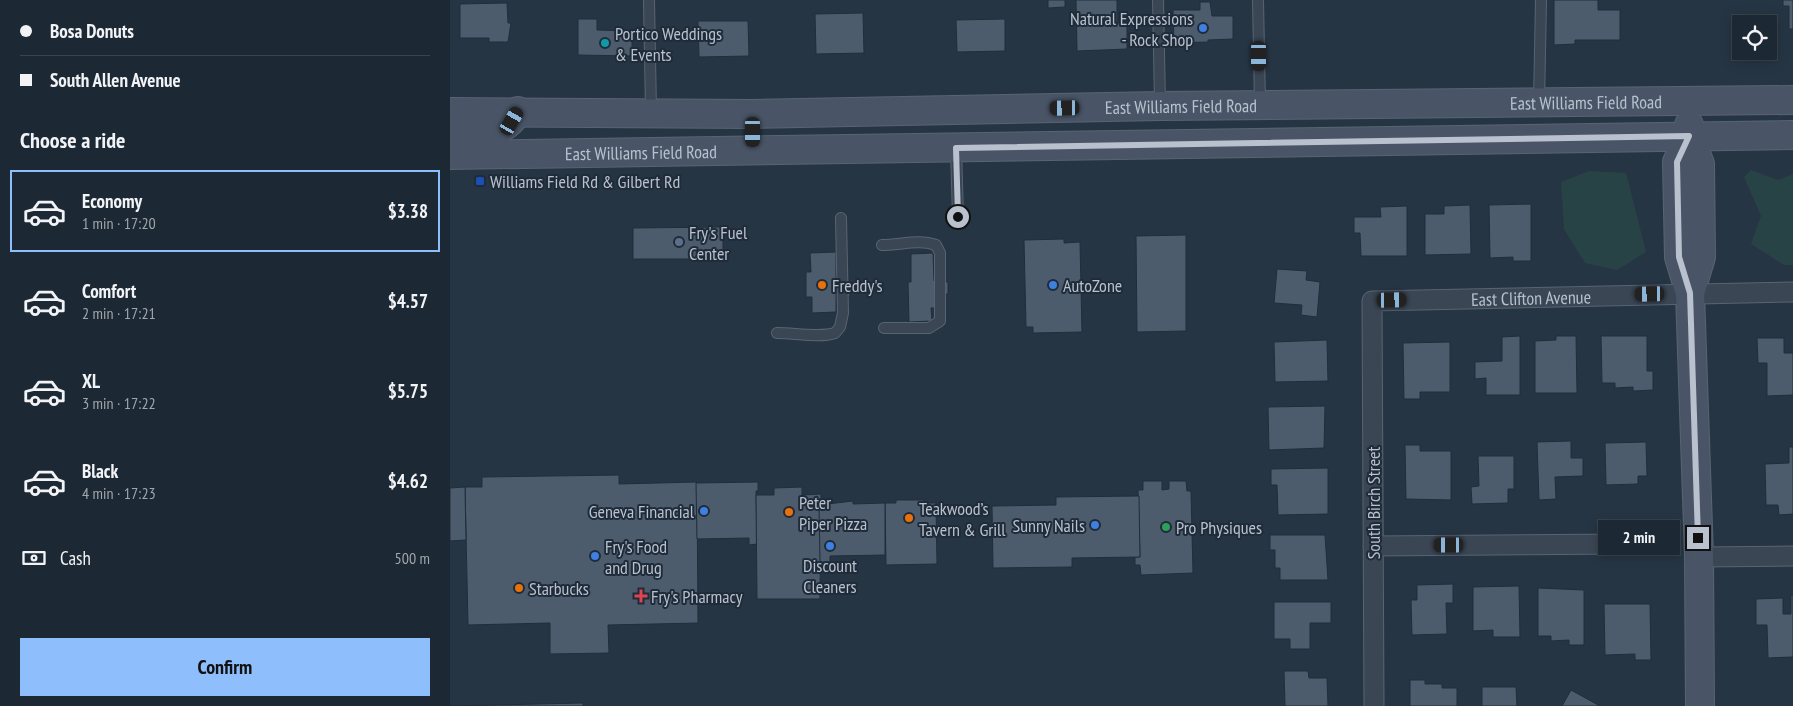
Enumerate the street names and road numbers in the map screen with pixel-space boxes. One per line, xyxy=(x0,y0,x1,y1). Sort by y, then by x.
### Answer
street label: East Williams Field Road xyxy=(1510,90,1662,114)
street label: East Williams Field Road xyxy=(1105,94,1257,119)
street label: East Williams Field Road xyxy=(565,140,717,165)
street label: East Clifton Avenue xyxy=(1471,285,1591,310)
street label: South Birch Street xyxy=(1362,447,1385,559)

